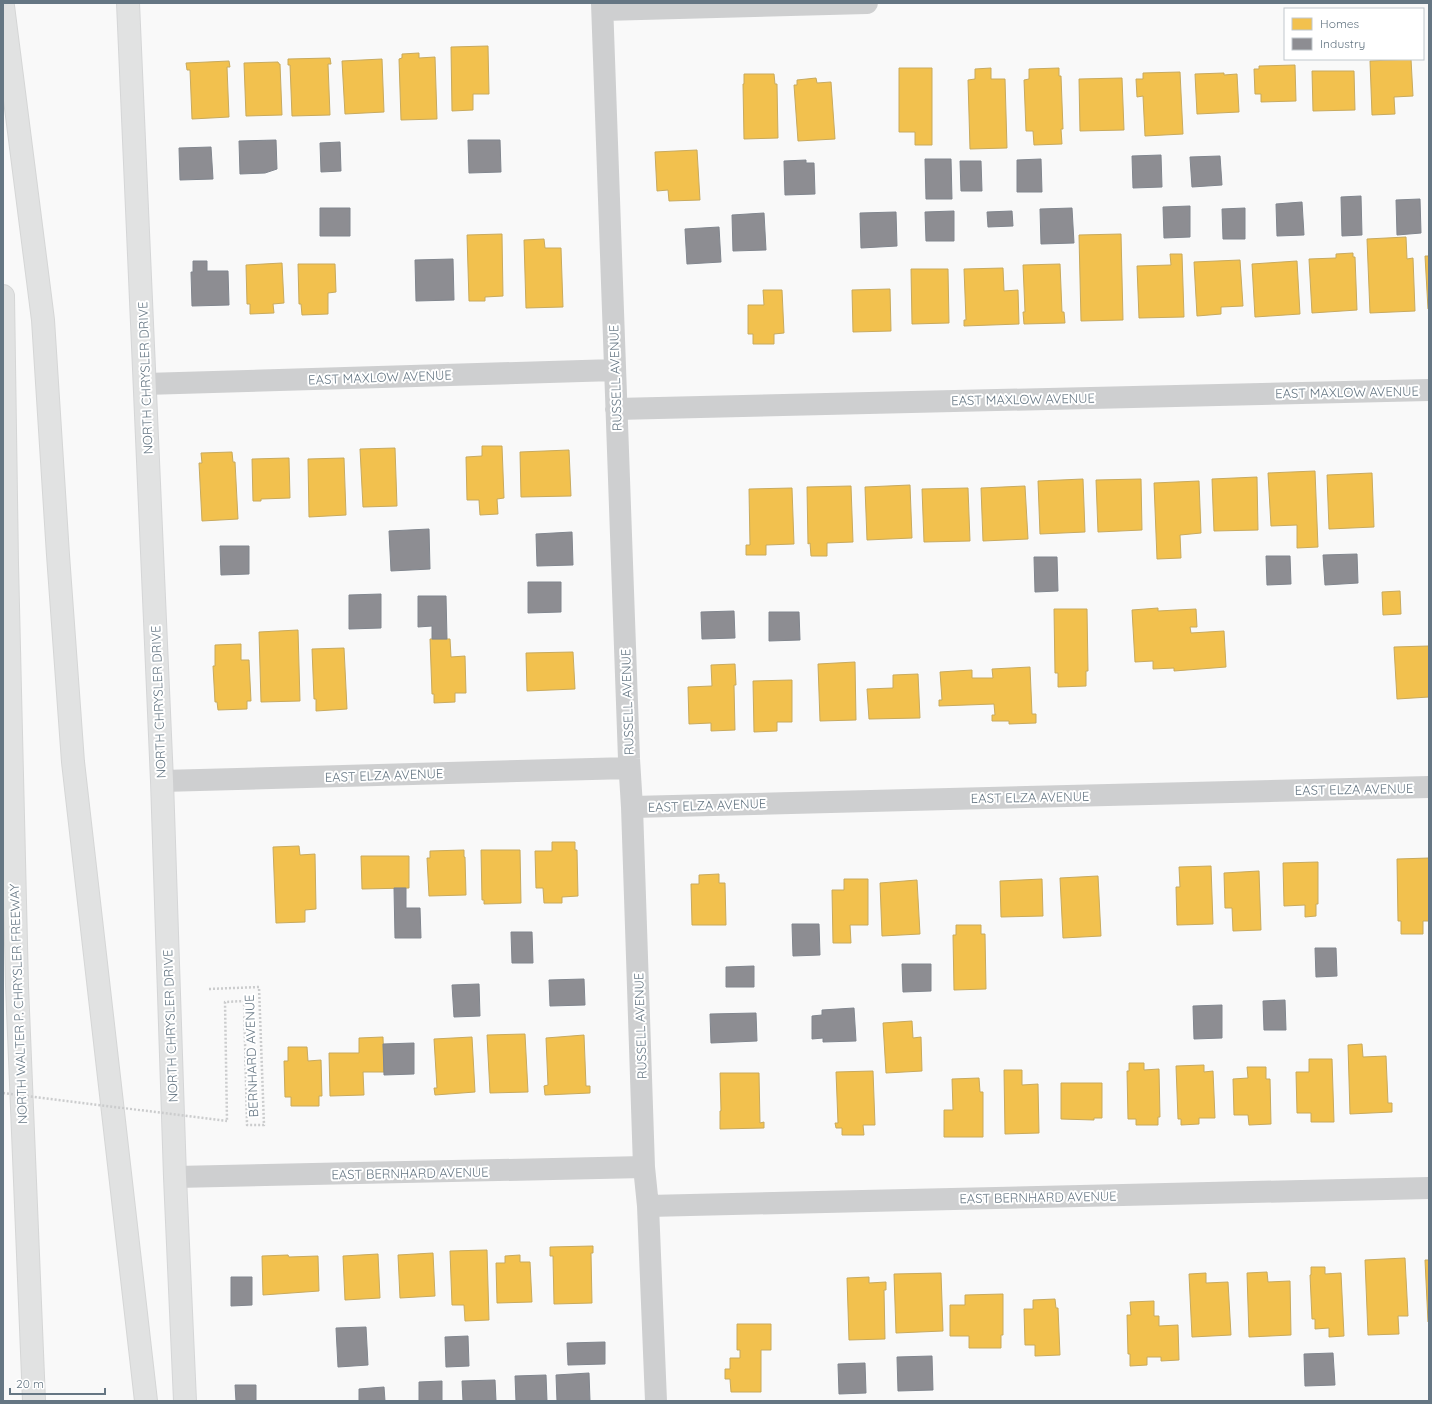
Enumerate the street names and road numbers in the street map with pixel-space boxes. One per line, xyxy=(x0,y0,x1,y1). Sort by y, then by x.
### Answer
street label: NORTH CHRYSLER DRIVE xyxy=(134,301,156,455)
street label: RUSSELL AVENUE xyxy=(605,324,625,432)
street label: EAST MAXLOW AVENUE xyxy=(308,366,452,388)
street label: EAST MAXLOW AVENUE xyxy=(1275,383,1419,401)
street label: EAST MAXLOW AVENUE xyxy=(951,390,1095,408)
street label: NORTH CHRYSLER DRIVE xyxy=(147,625,169,779)
street label: RUSSELL AVENUE xyxy=(617,648,637,756)
street label: EAST ELZA AVENUE xyxy=(325,765,443,785)
street label: EAST ELZA AVENUE xyxy=(1295,780,1413,798)
street label: EAST ELZA AVENUE xyxy=(971,788,1089,806)
street label: EAST ELZA AVENUE xyxy=(648,795,766,815)
street label: NORTH WALTER P. CHRYSLER FREEWAY xyxy=(6,883,30,1125)
street label: NORTH CHRYSLER DRIVE xyxy=(159,949,181,1103)
street label: RUSSELL AVENUE xyxy=(630,972,650,1080)
street label: BERNHARD AVENUE xyxy=(241,994,261,1118)
street label: EAST BERNHARD AVENUE xyxy=(331,1164,489,1182)
street label: EAST BERNHARD AVENUE xyxy=(959,1188,1117,1206)

